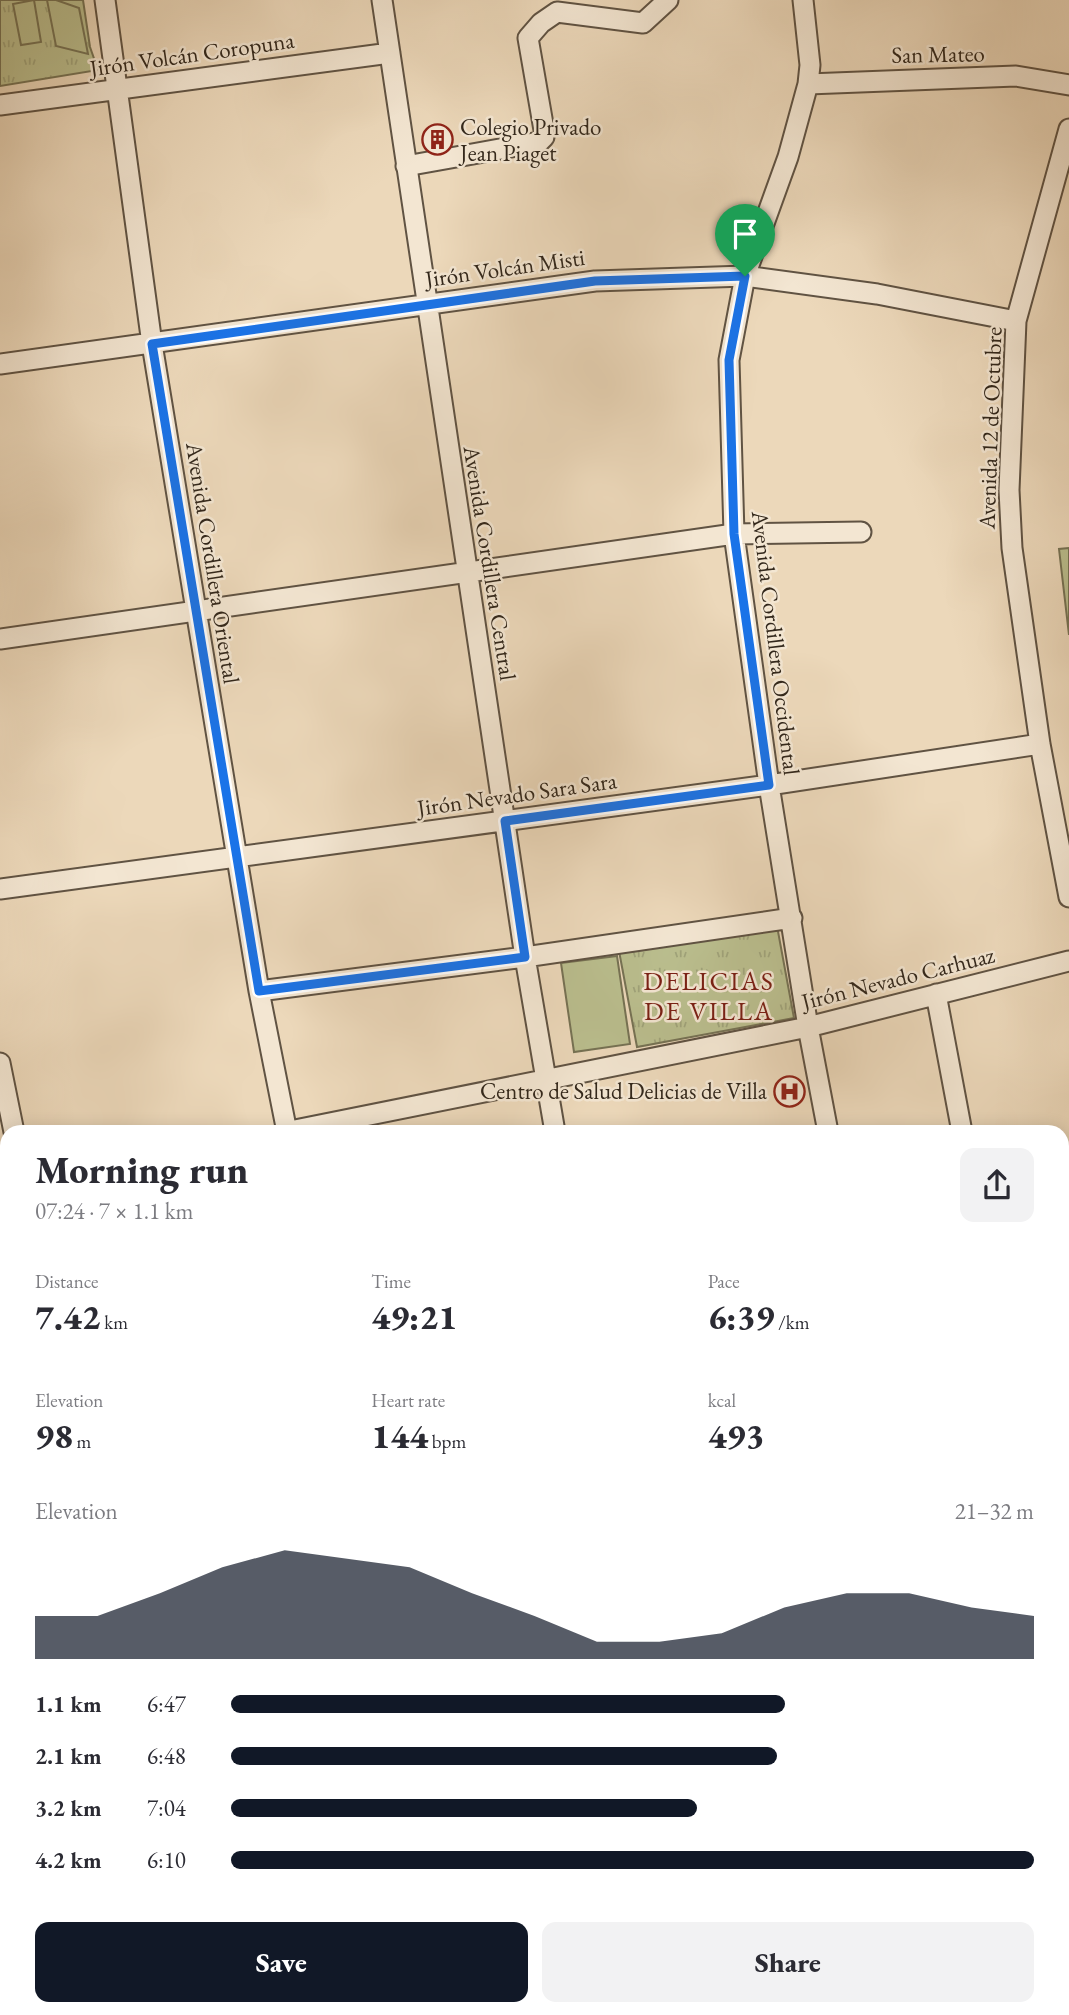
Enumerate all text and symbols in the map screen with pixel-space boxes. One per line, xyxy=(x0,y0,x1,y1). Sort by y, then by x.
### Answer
street label: Jirón Volcán Coropuna xyxy=(86,25,297,83)
street label: San Mateo xyxy=(891,38,985,70)
place label: Colegio Privado Jean Piaget xyxy=(458,112,601,168)
building icon: Colegio Privado Jean Piaget xyxy=(420,123,454,157)
pin xyxy=(715,204,775,276)
icon: arrive xyxy=(726,215,764,253)
street label: Jirón Volcán Misti xyxy=(421,242,587,294)
street label: Avenida 12 de Octubre xyxy=(971,326,1009,531)
street label: Avenida Cordillera Oriental xyxy=(179,439,247,686)
street label: Avenida Cordillera Central xyxy=(456,443,523,683)
street label: Avenida Cordillera Occidental xyxy=(745,508,807,777)
street label: Jirón Nevado Sara Sara xyxy=(413,765,619,823)
street label: Jirón Nevado Carhuaz xyxy=(797,939,998,1017)
district label: DELICIAS DE VILLA xyxy=(643,964,775,1028)
hospital icon: Centro de Salud Delicias de Villa xyxy=(773,1074,807,1108)
place label: Centro de Salud Delicias de Villa xyxy=(480,1076,768,1106)
text: Morning run xyxy=(35,1145,248,1194)
button: share xyxy=(960,1148,1034,1222)
text: 07:24 · 7 × 1.1 km xyxy=(35,1196,193,1226)
text: Distance xyxy=(35,1269,98,1294)
text: Time xyxy=(371,1269,411,1294)
text: Pace xyxy=(708,1269,740,1294)
text: 7.42 xyxy=(35,1294,101,1339)
text: 49:21 xyxy=(371,1294,457,1339)
text: 6:39 xyxy=(708,1294,774,1339)
text: km xyxy=(101,1310,128,1335)
text: /km xyxy=(774,1310,810,1335)
text: Elevation xyxy=(35,1388,103,1413)
text: Heart rate xyxy=(371,1388,445,1413)
text: kcal xyxy=(708,1388,736,1413)
text: 98 xyxy=(35,1413,73,1458)
text: 144 xyxy=(371,1413,428,1458)
text: 493 xyxy=(708,1413,764,1458)
text: m xyxy=(73,1429,91,1454)
text: bpm xyxy=(428,1429,466,1454)
text: Elevation xyxy=(35,1496,118,1526)
text: 21–32 m xyxy=(955,1496,1034,1526)
text: 1.1 km xyxy=(35,1689,102,1719)
text: 6:47 xyxy=(147,1689,186,1719)
text: 2.1 km xyxy=(35,1741,102,1771)
text: 6:48 xyxy=(147,1741,186,1771)
text: 3.2 km xyxy=(35,1793,102,1823)
text: 7:04 xyxy=(147,1793,186,1823)
text: 4.2 km xyxy=(35,1845,102,1875)
text: 6:10 xyxy=(147,1845,186,1875)
button: Save xyxy=(35,1922,528,2002)
button: Share xyxy=(542,1922,1034,2002)

